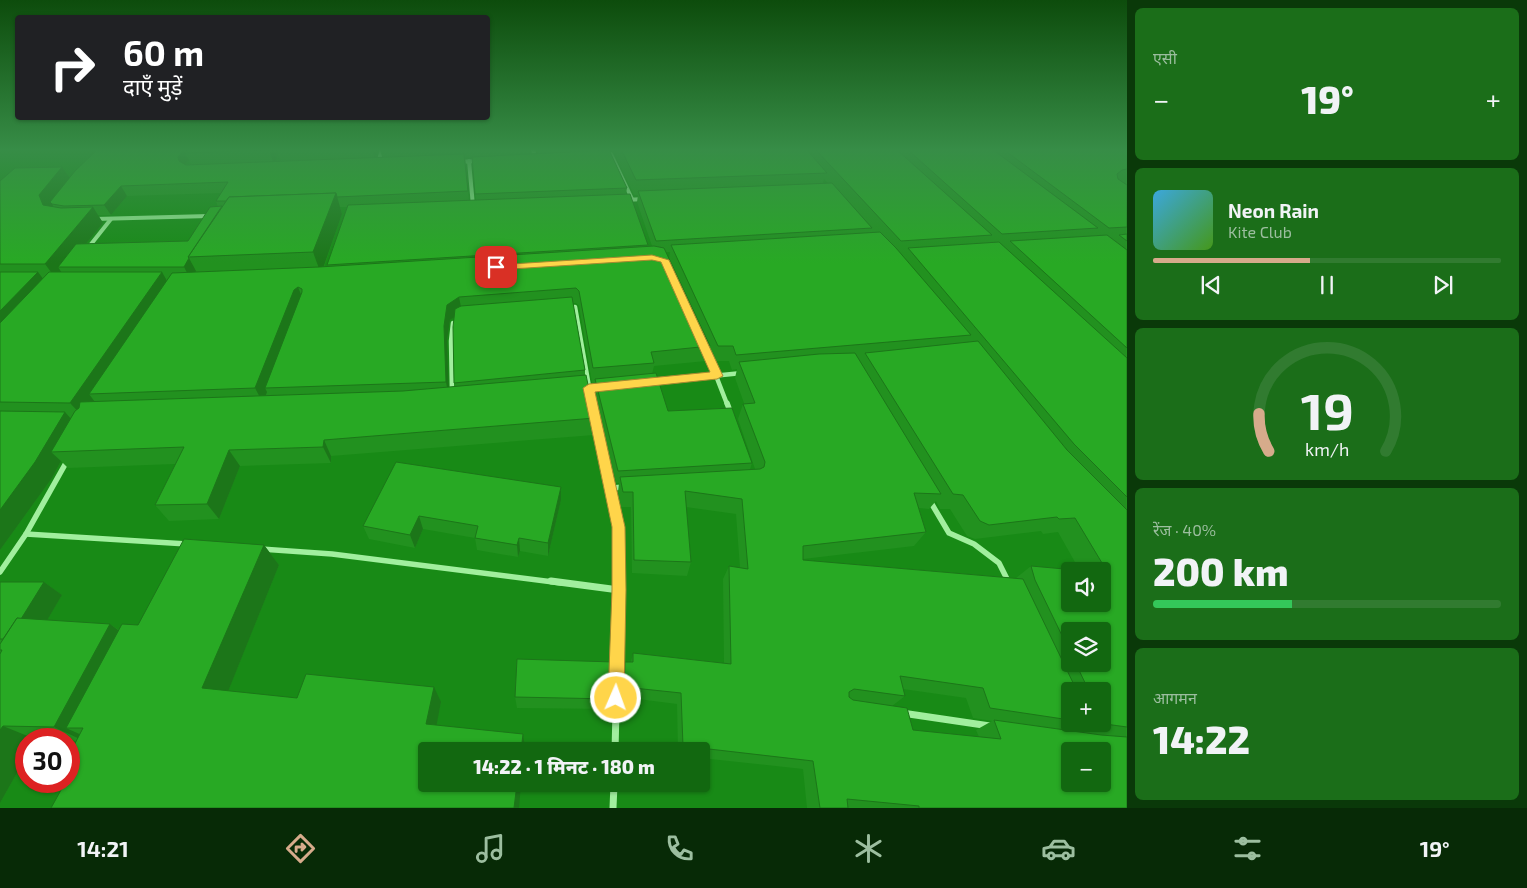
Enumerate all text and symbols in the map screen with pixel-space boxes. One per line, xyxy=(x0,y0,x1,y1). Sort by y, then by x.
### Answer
text: 60 m xyxy=(123,31,204,73)
icon: right xyxy=(40,35,105,100)
text: एसी xyxy=(1153,48,1177,67)
text: दाएँ मुड़ें xyxy=(123,73,182,99)
text: 19° xyxy=(1301,76,1354,122)
text: − xyxy=(1153,82,1169,116)
text: + xyxy=(1486,82,1501,116)
text: Neon Rain xyxy=(1228,199,1319,222)
text: Kite Club xyxy=(1228,222,1292,241)
pin xyxy=(475,246,517,288)
icon: arrive xyxy=(482,253,510,281)
icon: previous xyxy=(1197,271,1225,299)
icon: pause xyxy=(1313,271,1341,299)
icon: next xyxy=(1429,271,1457,299)
text: 19 xyxy=(1300,378,1354,440)
text: km/h xyxy=(1305,438,1349,460)
text: रेंज · 40% xyxy=(1153,520,1216,539)
text: 200 km xyxy=(1153,548,1288,594)
map controls xyxy=(1061,562,1111,792)
button: sound xyxy=(1061,562,1111,612)
button: layers xyxy=(1061,622,1111,672)
position arrow xyxy=(589,671,641,723)
button: + xyxy=(1061,682,1111,732)
text: आगमन xyxy=(1153,688,1197,707)
text: 14:22 xyxy=(1153,716,1250,762)
speed limit sign: 30 xyxy=(15,728,80,793)
button: − xyxy=(1061,742,1111,792)
text: 14:22 · 1 मिनट · 180 m xyxy=(473,755,655,778)
icon: directions xyxy=(283,831,318,866)
icon: music xyxy=(473,831,508,866)
icon: phone xyxy=(662,831,697,866)
icon: climate xyxy=(851,831,886,866)
icon: car xyxy=(1041,831,1076,866)
icon: filters xyxy=(1230,831,1265,866)
text: 14:21 xyxy=(77,835,129,861)
text: 19° xyxy=(1420,835,1450,861)

